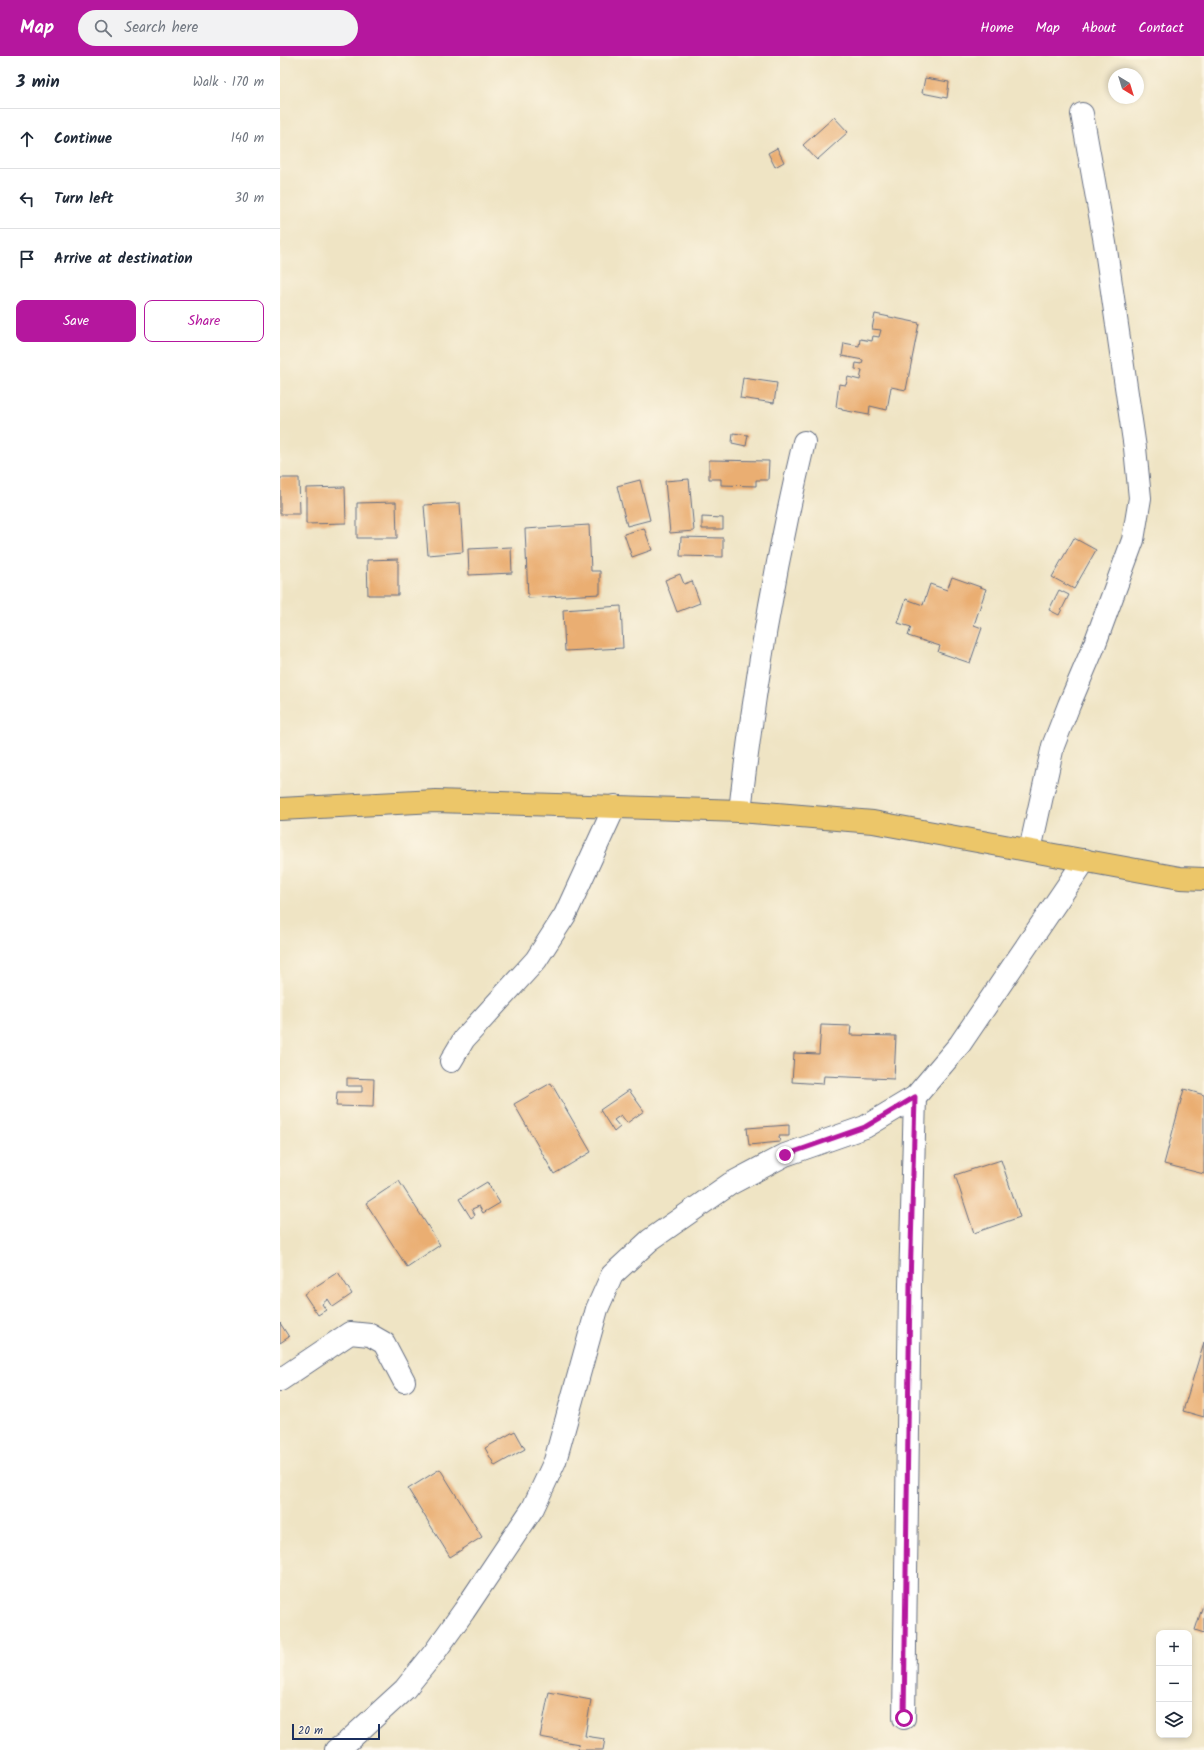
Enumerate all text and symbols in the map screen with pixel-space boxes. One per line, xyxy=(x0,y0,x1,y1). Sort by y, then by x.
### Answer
search box xyxy=(78,10,358,46)
text: Map xyxy=(20,13,54,43)
text: Search here xyxy=(124,16,198,40)
icon: search xyxy=(92,17,114,39)
text: Home xyxy=(980,17,1014,39)
text: Map xyxy=(1036,17,1060,39)
text: About xyxy=(1082,17,1116,39)
text: Contact xyxy=(1138,17,1184,39)
north arrow xyxy=(1108,68,1144,104)
text: 3 min xyxy=(16,69,60,96)
text: Walk · 170 m xyxy=(193,72,264,93)
text: Continue xyxy=(54,127,112,151)
icon: ahead xyxy=(16,128,38,150)
text: 140 m xyxy=(231,128,264,149)
text: Turn left xyxy=(54,187,114,211)
icon: left xyxy=(16,188,38,210)
text: 30 m xyxy=(235,188,264,209)
text: Arrive at destination xyxy=(54,247,193,271)
icon: arrive xyxy=(16,248,38,270)
button: Save xyxy=(16,300,136,342)
button: Share xyxy=(144,300,264,342)
route end xyxy=(776,1146,794,1164)
map controls xyxy=(1156,1630,1192,1738)
button: + xyxy=(1156,1630,1192,1666)
button: − xyxy=(1156,1666,1192,1702)
button: layers xyxy=(1156,1702,1192,1738)
route start xyxy=(895,1709,913,1727)
scale bar xyxy=(292,1722,380,1741)
text: 20 m xyxy=(298,1722,323,1740)

